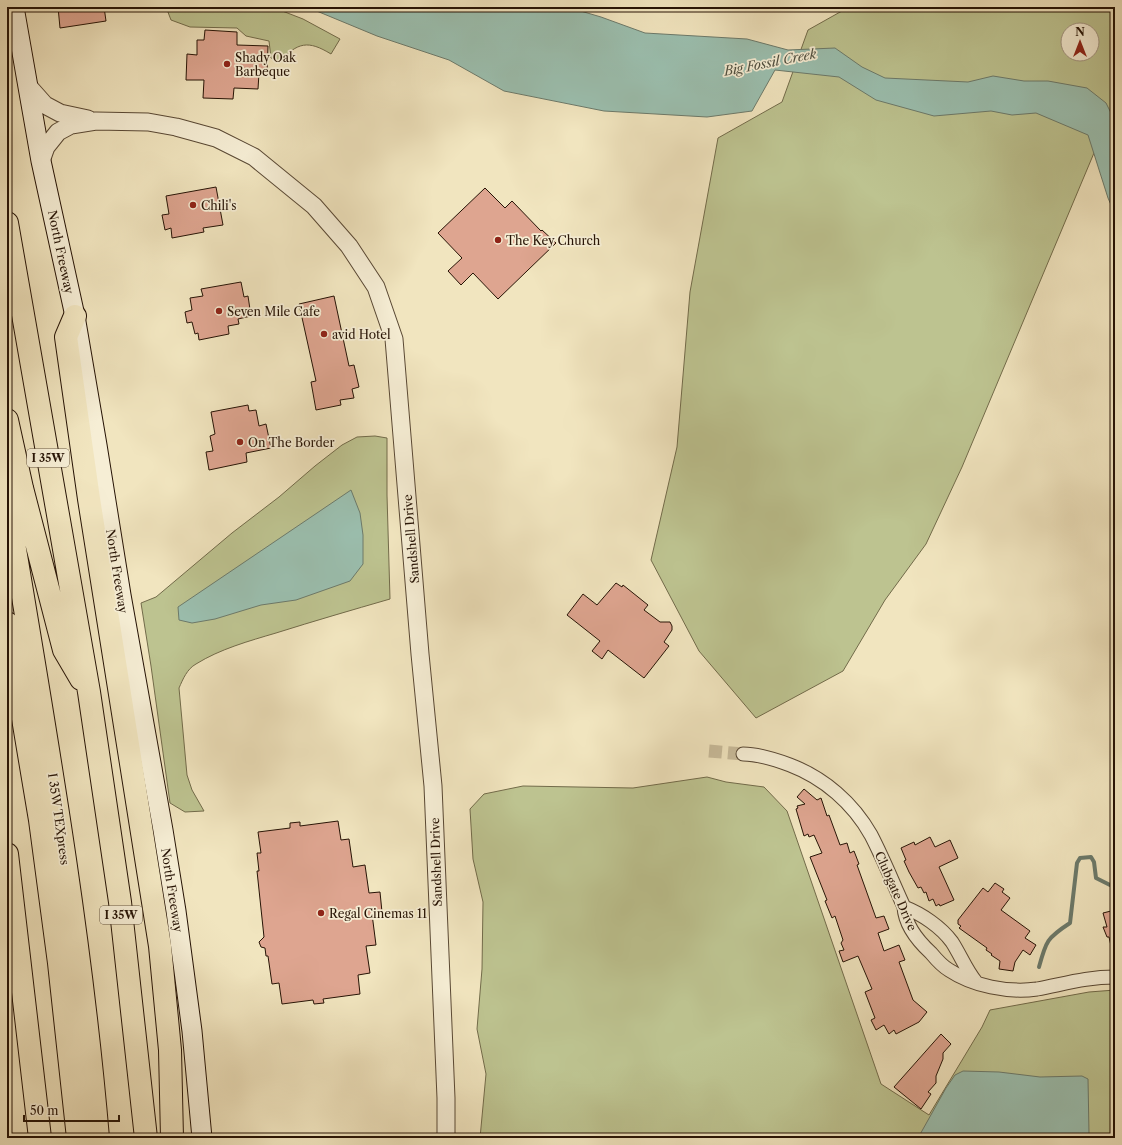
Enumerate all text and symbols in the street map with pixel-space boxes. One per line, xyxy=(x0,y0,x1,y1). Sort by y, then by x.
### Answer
north arrow xyxy=(1060,22,1100,62)
text: N xyxy=(1075,25,1085,39)
water label: Big Fossil Creek xyxy=(721,45,818,79)
place label: Shady Oak Barbeque xyxy=(235,50,297,79)
marker: Shady Oak Barbeque xyxy=(222,59,232,69)
place label: Chili's xyxy=(201,198,236,213)
marker: Chili's xyxy=(188,200,198,210)
street label: North Freeway xyxy=(45,209,77,296)
place label: The Key Church xyxy=(506,233,601,248)
marker: The Key Church xyxy=(493,235,503,245)
place label: Seven Mile Cafe xyxy=(227,304,320,319)
marker: Seven Mile Cafe xyxy=(214,306,224,316)
place label: avid Hotel xyxy=(332,327,391,342)
marker: avid Hotel xyxy=(319,329,329,339)
place label: On The Border xyxy=(248,435,335,450)
marker: On The Border xyxy=(235,437,245,447)
road number: I 35W xyxy=(27,449,69,467)
street label: Sandshell Drive xyxy=(400,494,422,584)
street label: North Freeway xyxy=(103,528,131,615)
street label: I 35W TEXpress xyxy=(45,772,73,866)
street label: Sandshell Drive xyxy=(427,817,445,907)
street label: North Freeway xyxy=(158,847,186,934)
street label: Clubgate Drive xyxy=(872,849,920,933)
road number: I 35W xyxy=(100,906,142,924)
place label: Regal Cinemas 11 xyxy=(329,906,427,921)
marker: Regal Cinemas 11 xyxy=(316,908,326,918)
scale bar xyxy=(24,1097,119,1123)
text: 50 m xyxy=(30,1103,59,1118)

